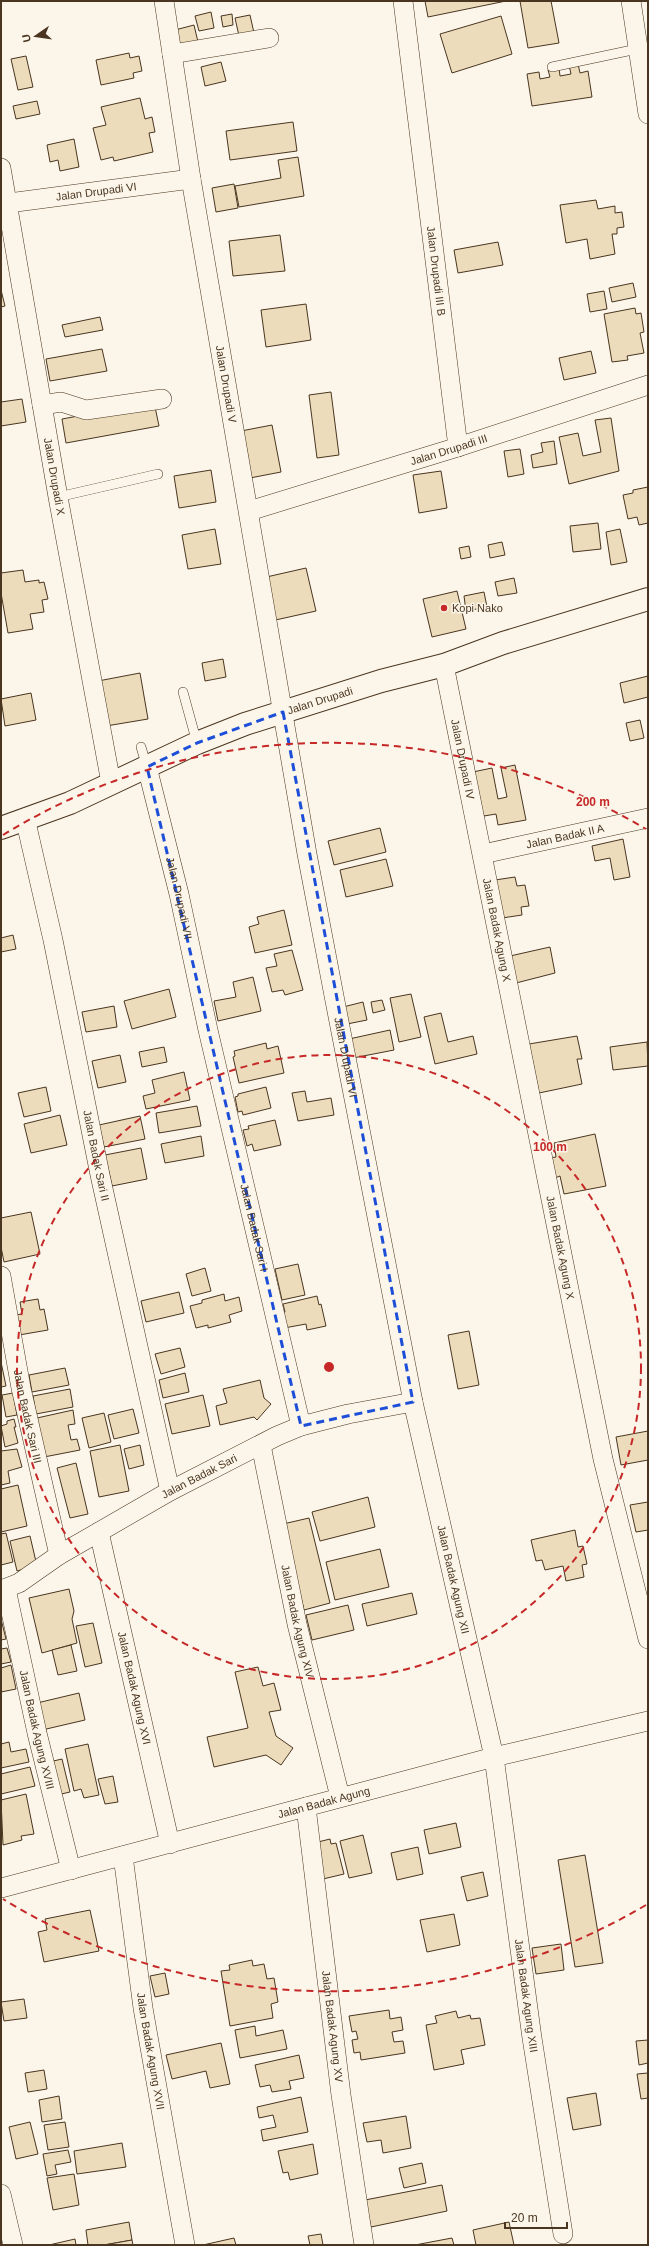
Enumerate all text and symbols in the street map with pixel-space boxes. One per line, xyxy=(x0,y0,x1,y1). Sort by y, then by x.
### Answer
north arrow xyxy=(16,16,56,56)
text: U xyxy=(20,33,33,43)
street label: Jalan Drupadi VI xyxy=(55,180,137,203)
street label: Jalan Drupadi III B xyxy=(425,225,448,317)
street label: Jalan Drupadi V xyxy=(214,344,239,424)
street label: Jalan Drupadi III xyxy=(409,432,489,467)
street label: Jalan Drupadi X xyxy=(42,437,67,517)
place label: Kopi Nako xyxy=(452,602,503,614)
marker: Kopi Nako xyxy=(439,603,449,613)
street label: Jalan Drupadi xyxy=(286,684,354,716)
street label: Jalan Drupadi IV xyxy=(449,718,477,801)
text: 200 m xyxy=(576,795,610,809)
street label: Jalan Badak II A xyxy=(525,822,606,850)
street label: Jalan Drupadi VII xyxy=(164,855,195,941)
street label: Jalan Badak Agung X xyxy=(481,877,513,983)
street label: Jalan Drupadi VI xyxy=(332,1016,360,1098)
street label: Jalan Badak Sari II xyxy=(81,1109,112,1202)
text: 100 m xyxy=(533,1140,567,1154)
street label: Jalan Badak Sari I xyxy=(238,1183,270,1272)
street label: Jalan Badak Agung X xyxy=(544,1195,577,1301)
centre of rings xyxy=(322,1360,336,1374)
street label: Jalan Badak Sari III xyxy=(12,1369,44,1464)
street label: Jalan Badak Sari xyxy=(159,1452,239,1501)
street label: Jalan Badak Agung XII xyxy=(435,1524,472,1635)
street label: Jalan Badak Agung XIV xyxy=(279,1564,316,1680)
street label: Jalan Badak Agung XVI xyxy=(116,1630,153,1746)
street label: Jalan Badak Agung XVIII xyxy=(18,1669,57,1790)
street label: Jalan Badak Agung xyxy=(276,1784,371,1820)
street label: Jalan Badak Agung XIII xyxy=(513,1938,540,2053)
street label: Jalan Badak Agung XV xyxy=(320,1970,345,2084)
street label: Jalan Badak Agung XVII xyxy=(135,1992,167,2111)
scale bar xyxy=(505,2204,567,2230)
text: 20 m xyxy=(511,2211,538,2225)

